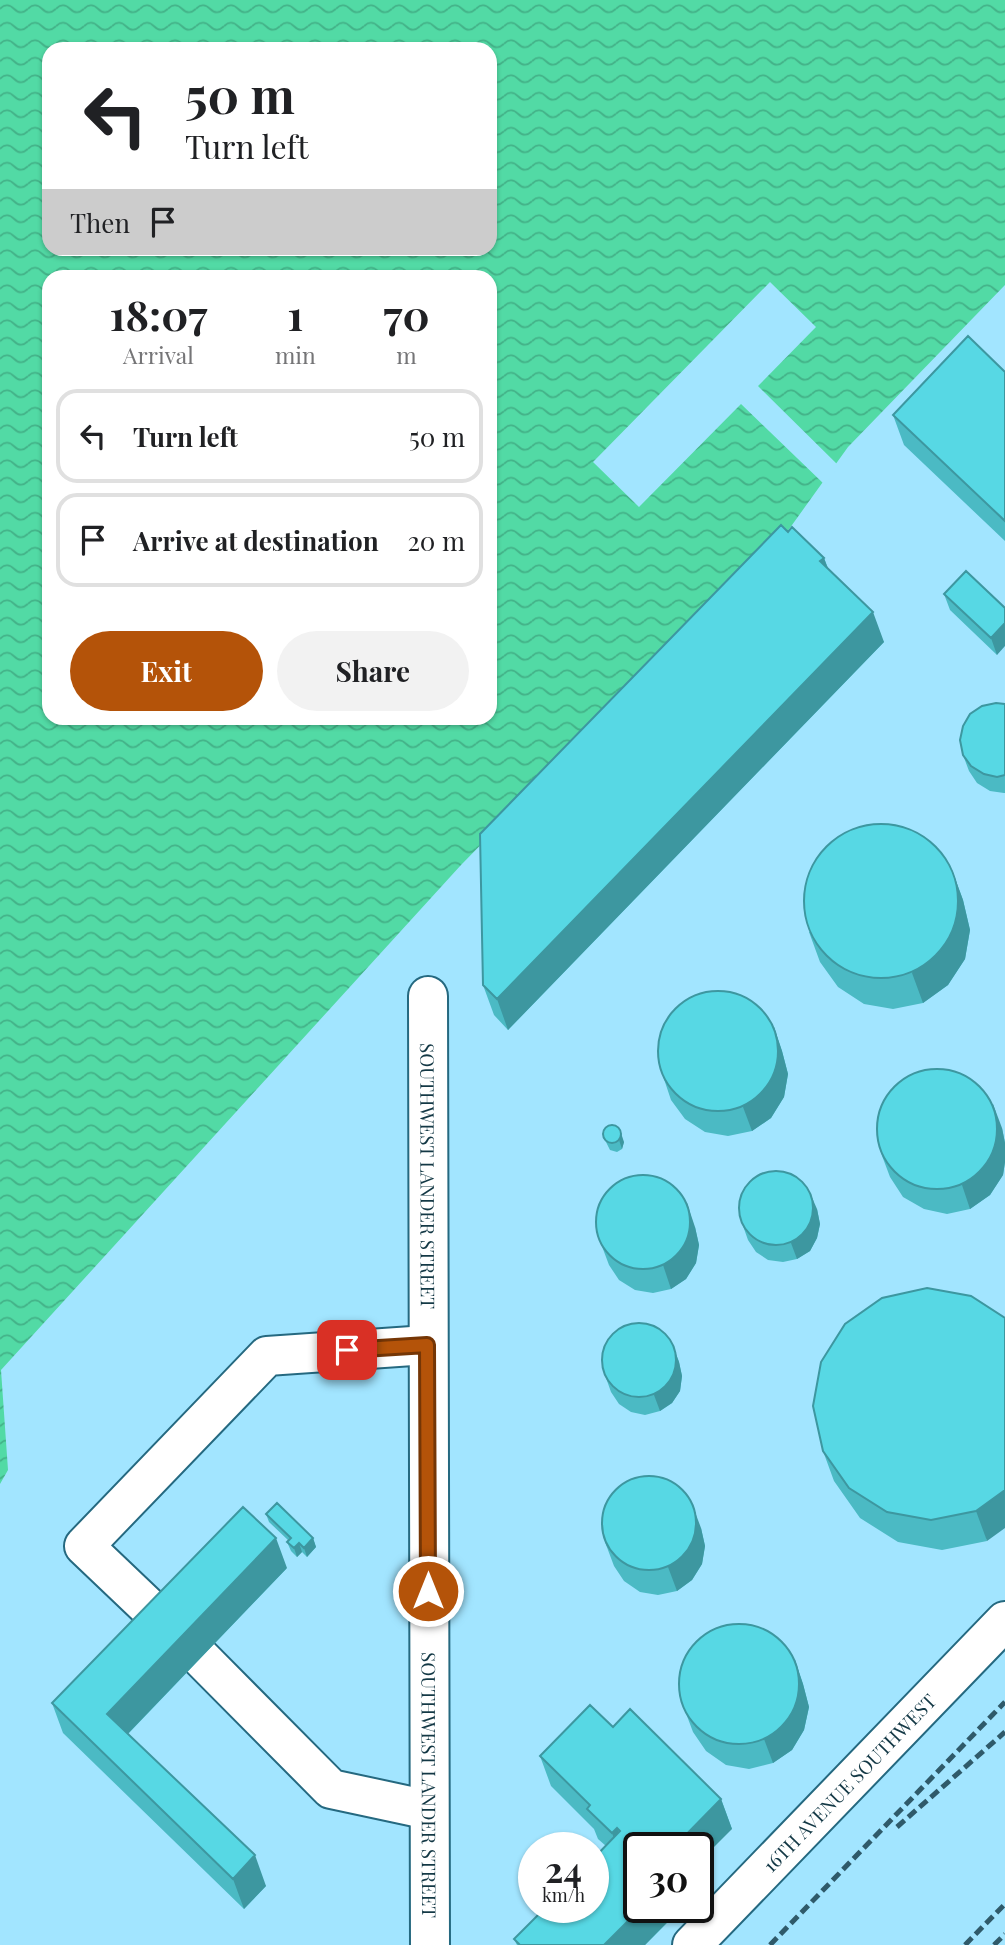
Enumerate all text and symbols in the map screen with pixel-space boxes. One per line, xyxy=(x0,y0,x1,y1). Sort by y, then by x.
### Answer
text: 50 m xyxy=(185,61,295,126)
icon: left xyxy=(70,70,161,161)
text: Turn left xyxy=(185,124,309,167)
icon: arrive xyxy=(144,203,182,241)
text: Then xyxy=(70,205,130,240)
text: 18:07 xyxy=(109,286,207,342)
text: 1 xyxy=(287,286,303,342)
text: 70 xyxy=(383,286,430,342)
text: Arrival xyxy=(123,339,194,370)
text: min xyxy=(275,339,316,370)
text: m xyxy=(396,339,417,370)
icon: left xyxy=(74,417,112,455)
text: Turn left xyxy=(133,419,238,454)
text: 50 m xyxy=(409,419,465,454)
icon: arrive xyxy=(74,521,112,559)
text: Arrive at destination xyxy=(133,523,379,558)
text: 20 m xyxy=(407,523,465,558)
button: Exit xyxy=(70,631,263,711)
button: Share xyxy=(277,631,469,711)
street label: SOUTHWEST LANDER STREET xyxy=(415,1043,442,1309)
pin xyxy=(317,1320,377,1380)
icon: arrive xyxy=(328,1331,366,1369)
position arrow xyxy=(391,1554,465,1628)
street label: SOUTHWEST LANDER STREET xyxy=(416,1652,443,1918)
street label: 16TH AVENUE SOUTHWEST xyxy=(757,1687,941,1877)
speed limit sign: 30 xyxy=(623,1832,714,1923)
text: 24 xyxy=(545,1845,582,1892)
text: km/h xyxy=(542,1883,585,1907)

